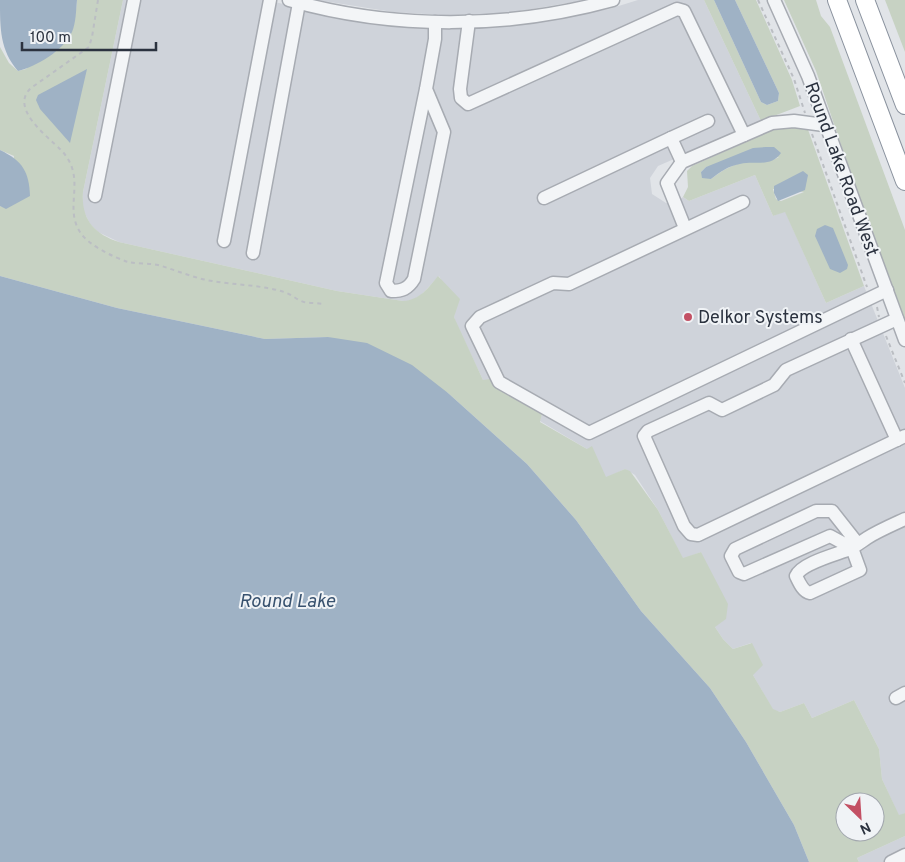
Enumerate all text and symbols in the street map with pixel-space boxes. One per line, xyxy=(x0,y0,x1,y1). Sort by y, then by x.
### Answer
scale bar xyxy=(22,20,156,52)
text: 100 m xyxy=(30,29,71,48)
street label: Round Lake Road West xyxy=(798,79,883,260)
place label: Delkor Systems xyxy=(698,307,823,330)
marker: Delkor Systems xyxy=(682,311,694,323)
water label: Round Lake xyxy=(239,590,335,614)
north arrow xyxy=(835,792,885,842)
text: N xyxy=(857,818,873,837)

